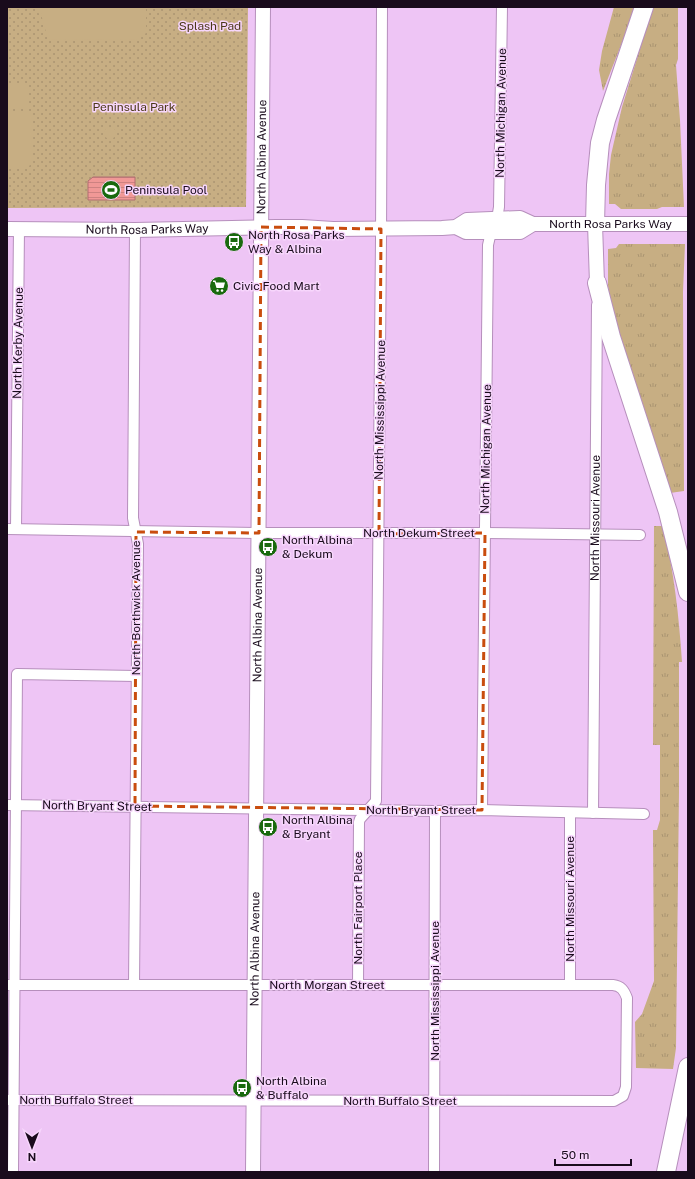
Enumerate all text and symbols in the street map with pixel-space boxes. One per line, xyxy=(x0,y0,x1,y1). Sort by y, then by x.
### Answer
park label: Splash Pad xyxy=(179,19,241,33)
street label: North Michigan Avenue xyxy=(493,48,509,178)
street label: North Albina Avenue xyxy=(254,99,269,215)
park label: Peninsula Park xyxy=(92,100,176,114)
sports icon: Peninsula Pool xyxy=(100,179,122,201)
place label: Peninsula Pool xyxy=(125,183,208,197)
street label: North Rosa Parks Way xyxy=(549,217,673,231)
street label: North Rosa Parks Way xyxy=(85,221,209,237)
place label: North Rosa Parks Way & Albina xyxy=(248,228,345,256)
bus stop icon: North Rosa Parks Way & Albina xyxy=(223,231,245,253)
supermarket icon: Civic Food Mart xyxy=(208,275,230,297)
place label: Civic Food Mart xyxy=(233,279,320,293)
street label: North Kerby Avenue xyxy=(10,287,26,399)
street label: North Mississippi Avenue xyxy=(372,340,388,480)
street label: North Michigan Avenue xyxy=(478,384,494,514)
street label: North Missouri Avenue xyxy=(588,455,603,581)
street label: North Dekum Street xyxy=(363,526,475,540)
place label: North Albina & Dekum xyxy=(282,533,353,561)
bus stop icon: North Albina & Dekum xyxy=(257,536,279,558)
street label: North Borthwick Avenue xyxy=(129,540,143,676)
street label: North Albina Avenue xyxy=(250,567,265,683)
street label: North Bryant Street xyxy=(42,798,152,814)
street label: North Bryant Street xyxy=(366,803,476,817)
place label: North Albina & Bryant xyxy=(282,813,353,841)
bus stop icon: North Albina & Bryant xyxy=(257,816,279,838)
street label: North Missouri Avenue xyxy=(563,836,577,962)
street label: North Fairport Place xyxy=(351,851,365,965)
street label: North Albina Avenue xyxy=(247,891,262,1007)
street label: North Mississippi Avenue xyxy=(428,921,442,1061)
street label: North Morgan Street xyxy=(269,978,385,992)
place label: North Albina & Buffalo xyxy=(256,1074,327,1102)
bus stop icon: North Albina & Buffalo xyxy=(231,1077,253,1099)
street label: North Buffalo Street xyxy=(19,1093,133,1107)
street label: North Buffalo Street xyxy=(343,1094,457,1108)
north arrow xyxy=(12,1127,52,1167)
scale bar xyxy=(555,1141,631,1167)
text: 50 m xyxy=(561,1148,589,1162)
text: N xyxy=(28,1151,36,1163)

